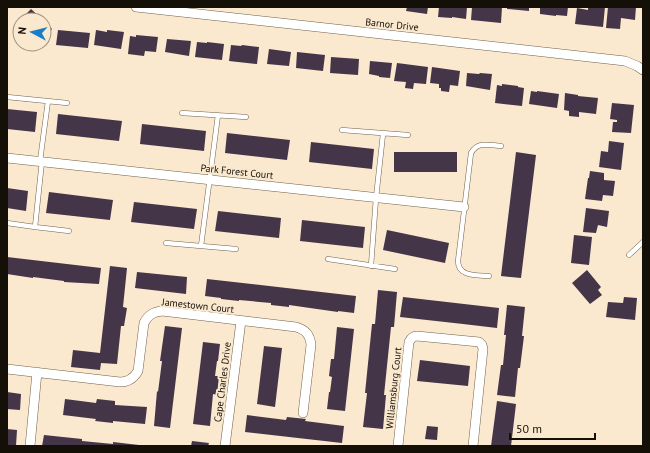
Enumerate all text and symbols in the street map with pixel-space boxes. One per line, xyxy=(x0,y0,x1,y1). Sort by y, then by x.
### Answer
north arrow xyxy=(12,12,52,52)
street label: Barnor Drive xyxy=(365,15,419,34)
text: N xyxy=(15,26,29,35)
street label: Park Forest Court xyxy=(200,161,275,182)
street label: Jamestown Court xyxy=(160,295,235,316)
street label: Cape Charles Drive xyxy=(211,341,234,423)
street label: Williamsburg Court xyxy=(383,346,404,430)
scale bar xyxy=(510,415,595,441)
text: 50 m xyxy=(516,421,542,436)

